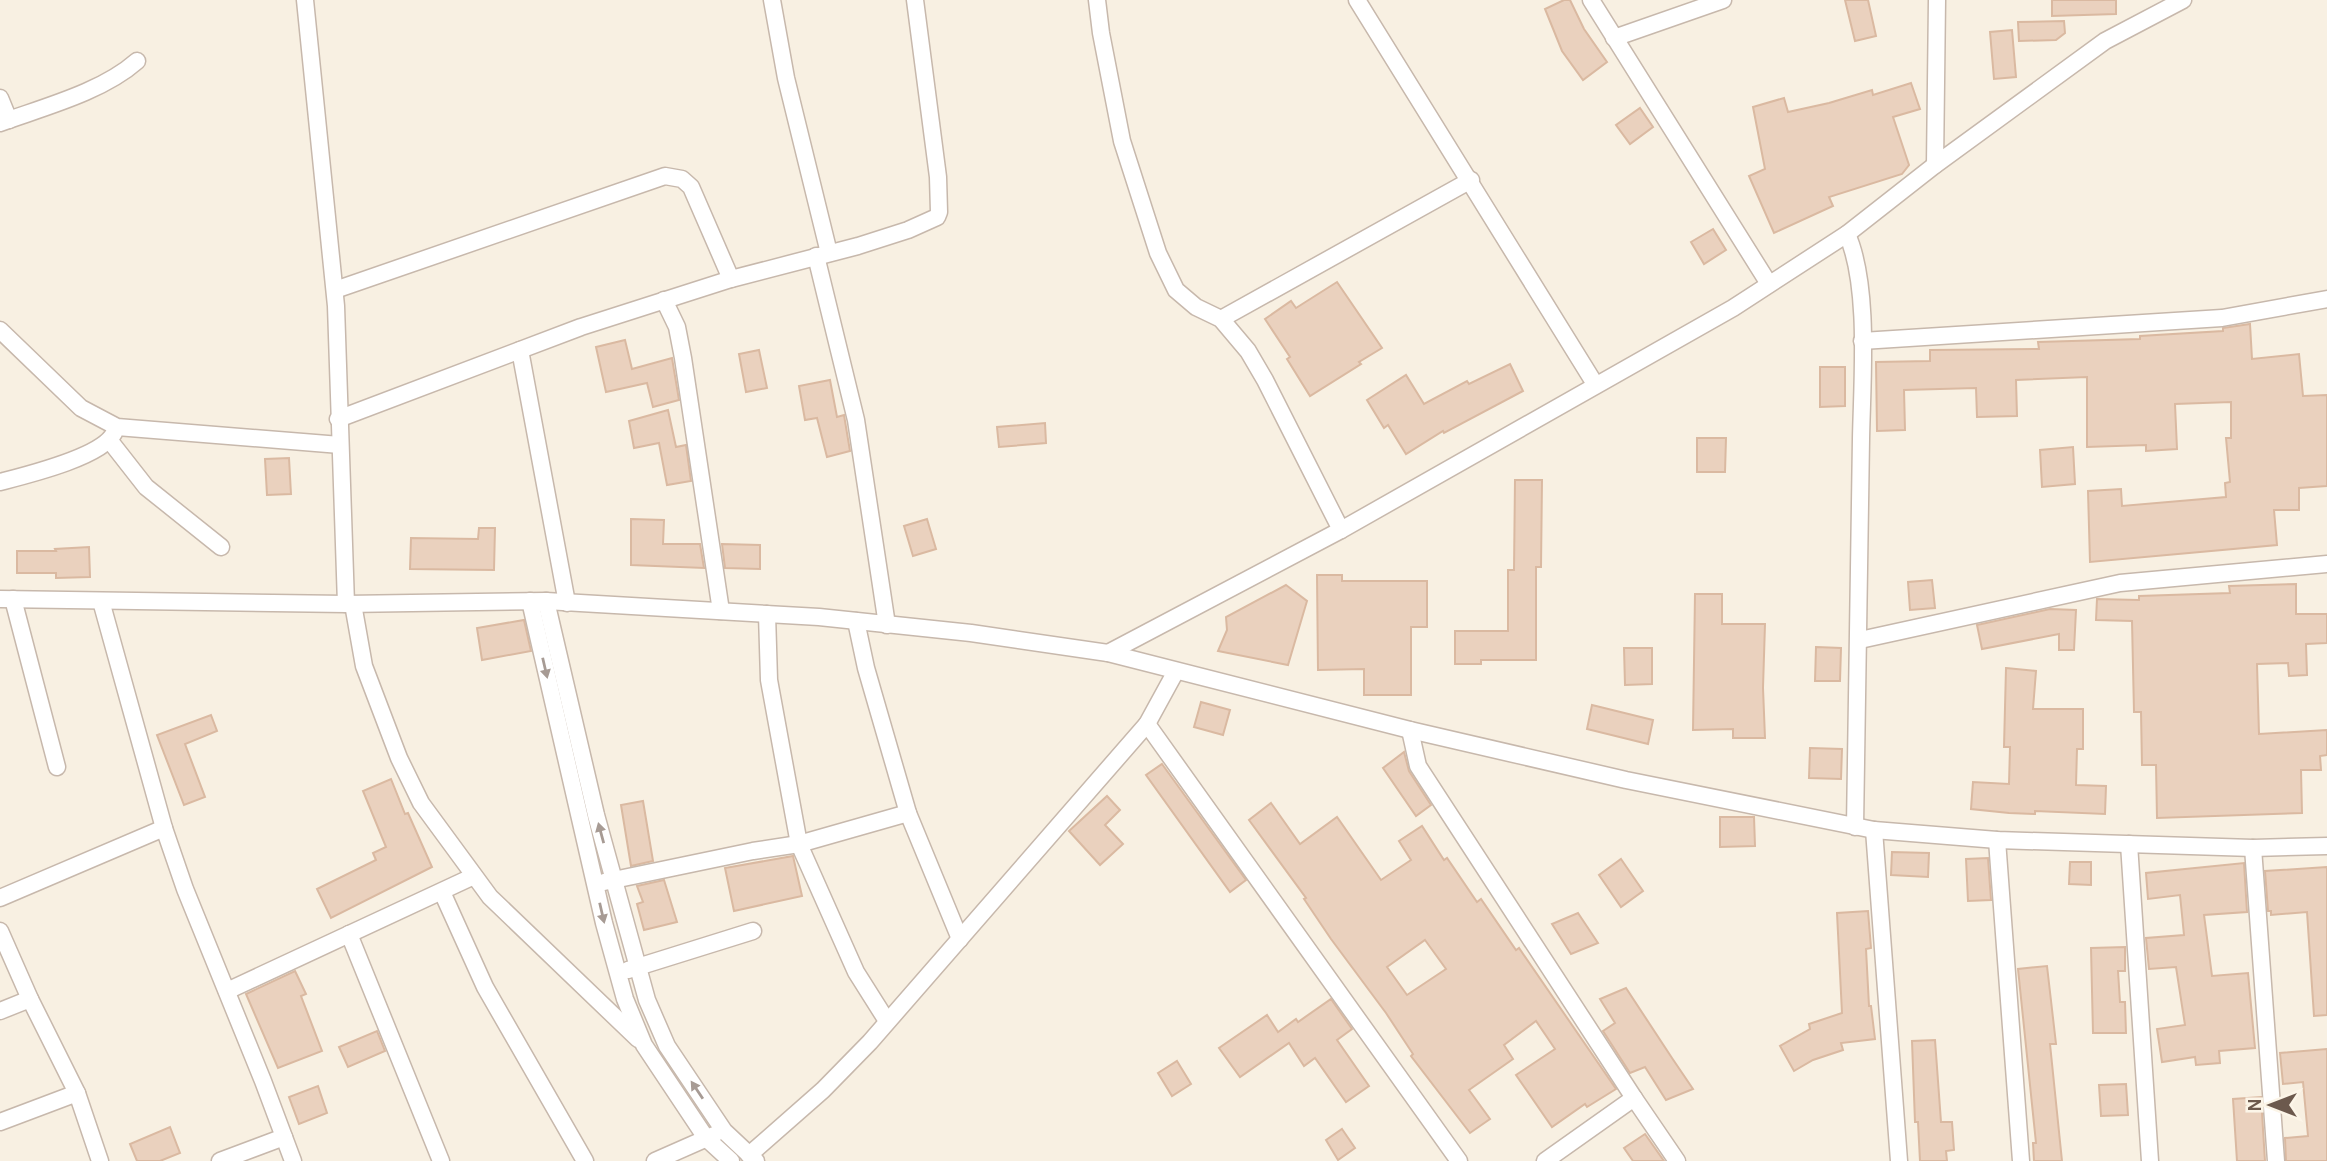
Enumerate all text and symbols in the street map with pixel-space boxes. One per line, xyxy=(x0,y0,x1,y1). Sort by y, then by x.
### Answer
one-way arrow xyxy=(540,657,551,679)
one-way arrow xyxy=(595,822,606,844)
one-way arrow xyxy=(596,902,607,924)
north arrow xyxy=(2236,1070,2306,1140)
one-way arrow xyxy=(691,1081,704,1100)
text: N xyxy=(2244,1098,2266,1112)

